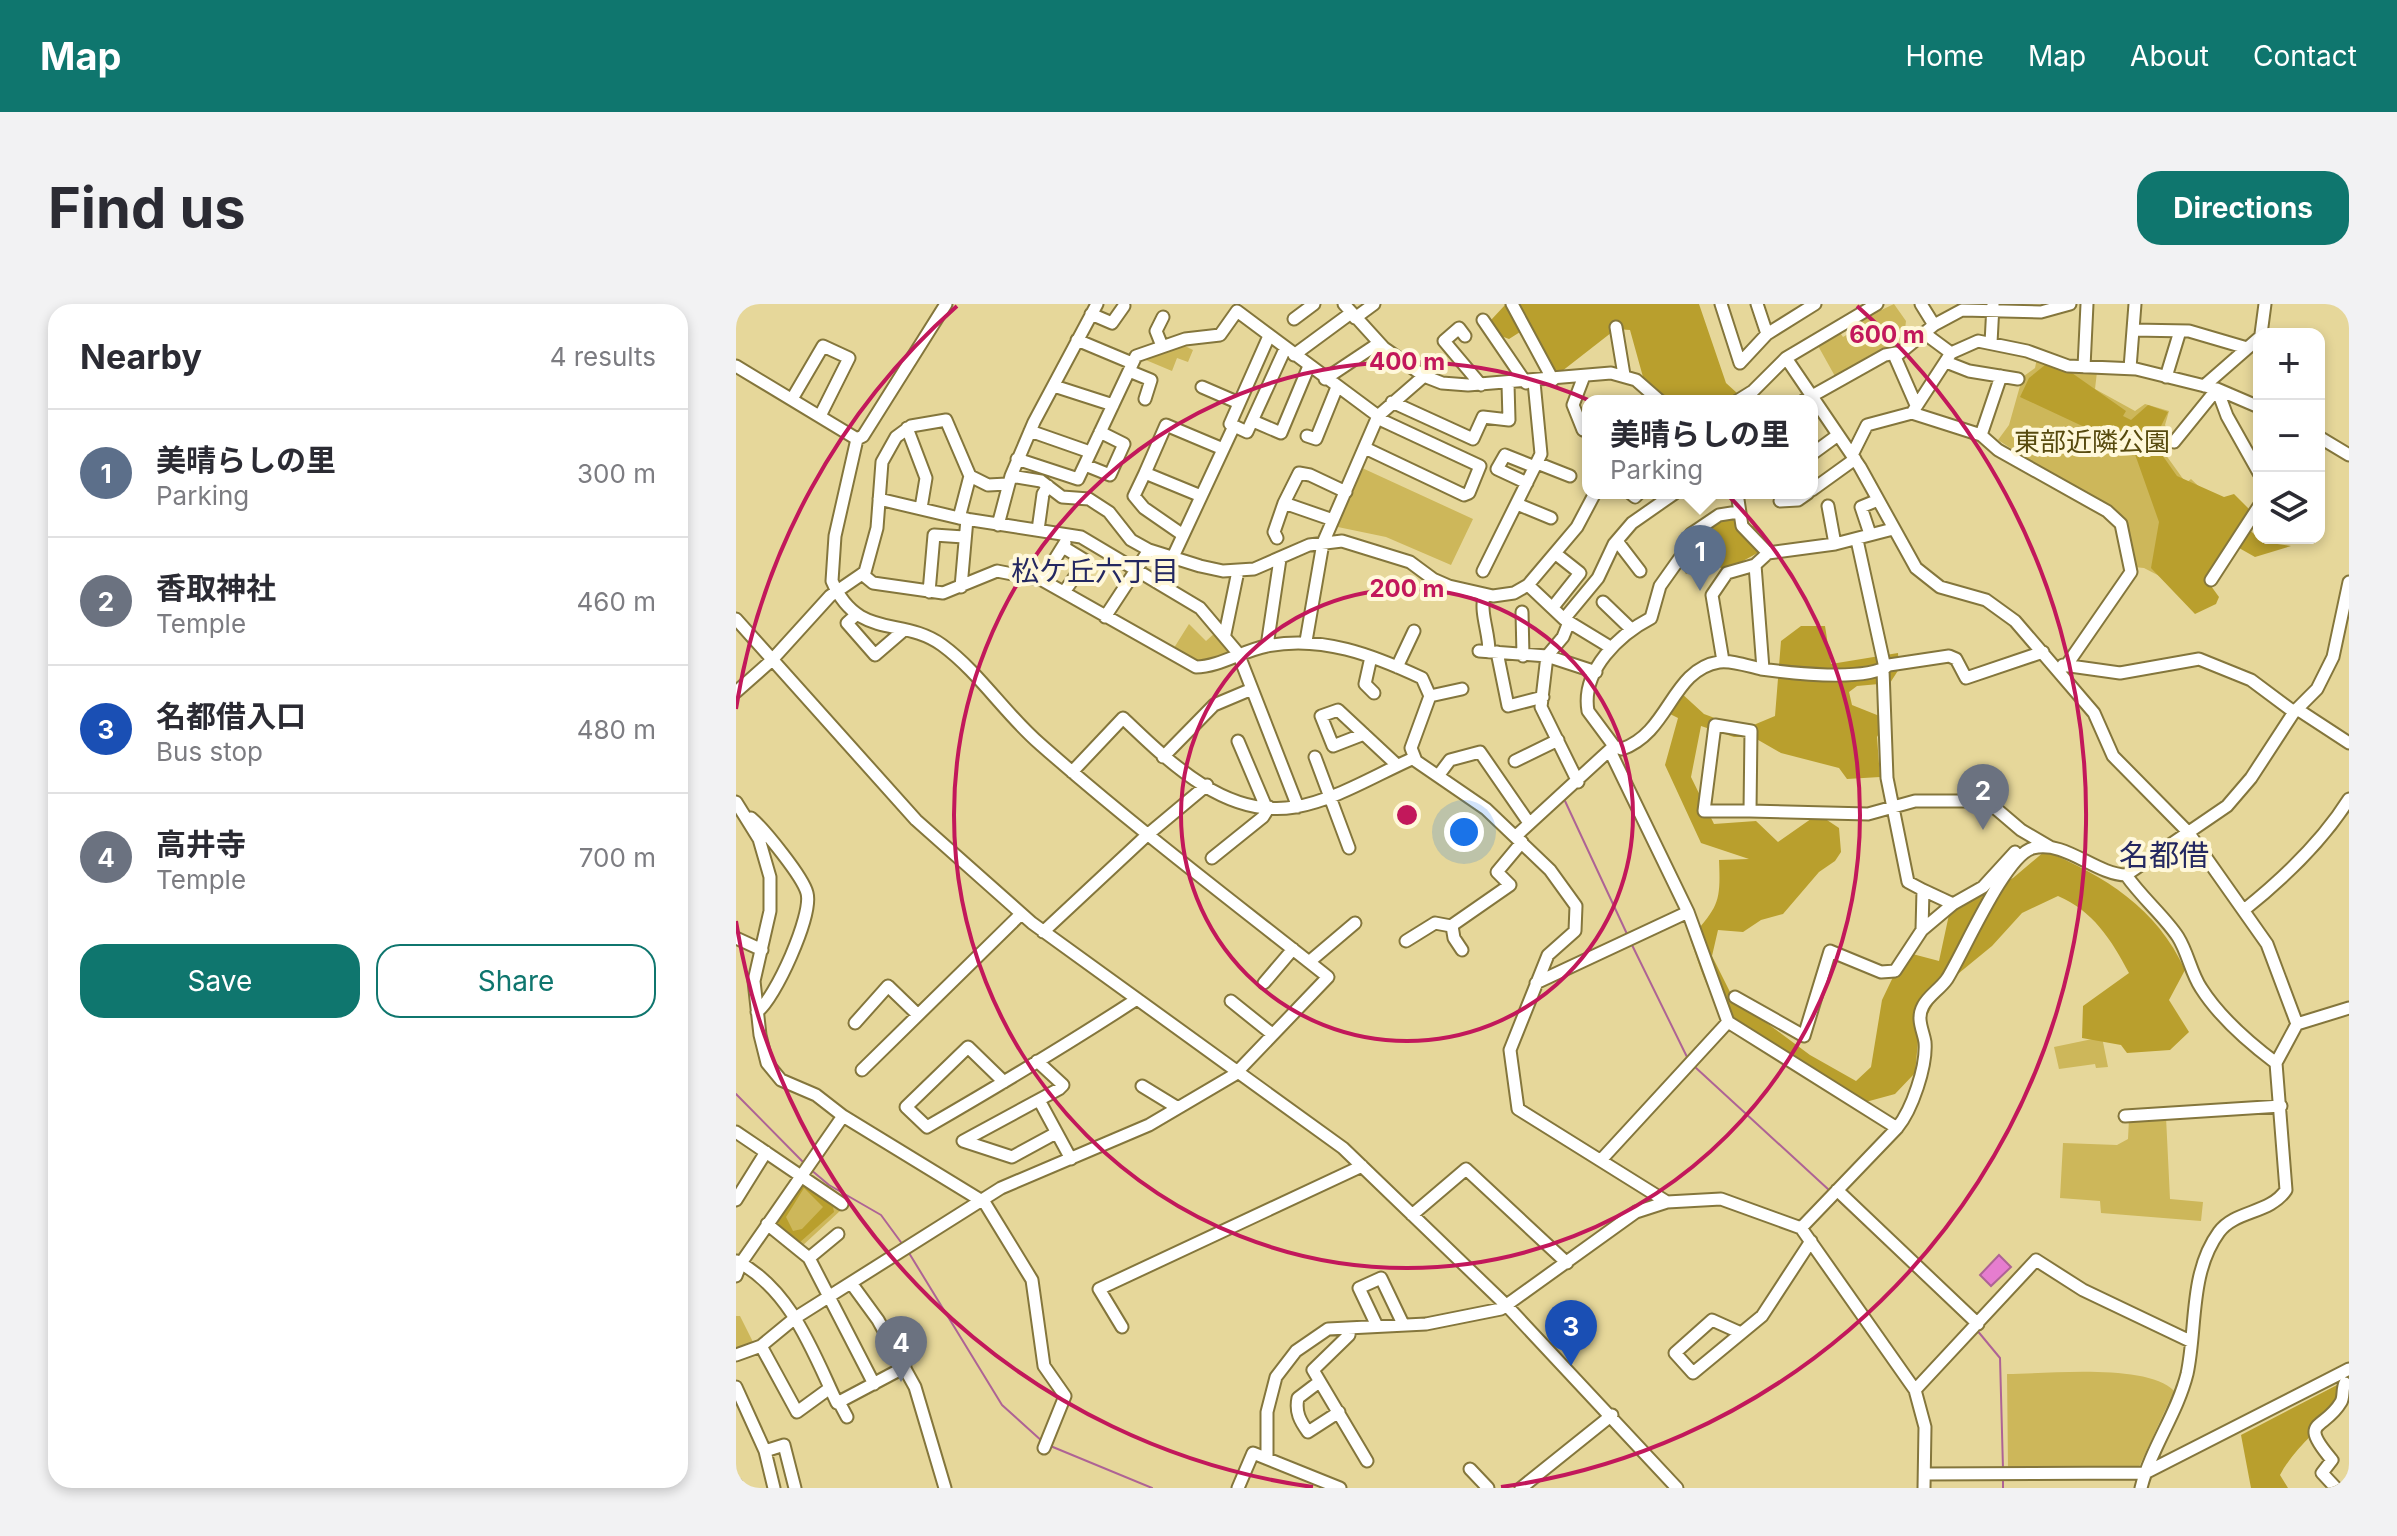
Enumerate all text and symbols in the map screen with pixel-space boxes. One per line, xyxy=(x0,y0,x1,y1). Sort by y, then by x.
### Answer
text: Map xyxy=(40,33,121,79)
text: Home xyxy=(1905,39,1984,73)
text: Map xyxy=(2028,39,2086,73)
text: About xyxy=(2130,39,2209,73)
text: Contact xyxy=(2253,39,2357,73)
button: Directions xyxy=(2137,171,2349,245)
text: Find us xyxy=(48,174,246,242)
text: 600 m xyxy=(1849,320,1925,349)
map controls xyxy=(2253,328,2325,544)
button: + xyxy=(2253,328,2325,400)
text: Nearby xyxy=(80,336,202,377)
text: 4 results xyxy=(550,341,656,372)
text: 400 m xyxy=(1369,347,1445,376)
popup xyxy=(1582,395,1818,499)
button: − xyxy=(2253,400,2325,472)
text: 美晴らしの里 xyxy=(1610,416,1790,452)
park label: 東部近隣公園 xyxy=(2014,426,2170,457)
text: 美晴らしの里 xyxy=(156,442,336,478)
text: Parking xyxy=(1610,454,1703,485)
text: 1 xyxy=(100,458,112,489)
text: 300 m xyxy=(577,458,656,489)
button: layers xyxy=(2253,472,2325,544)
text: Parking xyxy=(156,480,249,511)
pin: 1 xyxy=(1674,525,1726,591)
district label: 松ケ丘六丁目 xyxy=(1011,554,1179,588)
text: 香取神社 xyxy=(156,570,276,606)
text: 200 m xyxy=(1369,574,1445,603)
text: 2 xyxy=(98,586,114,617)
text: 460 m xyxy=(577,586,656,617)
text: Temple xyxy=(156,608,246,639)
text: 名都借入口 xyxy=(156,698,306,734)
text: 3 xyxy=(98,714,114,745)
text: 480 m xyxy=(577,714,656,745)
text: Bus stop xyxy=(156,736,263,767)
pin: 2 xyxy=(1957,764,2009,830)
centre of rings xyxy=(1393,801,1421,829)
your location xyxy=(1444,812,1484,852)
text: 高井寺 xyxy=(156,826,246,862)
district label: 名都借 xyxy=(2119,837,2209,873)
text: 4 xyxy=(97,842,115,873)
text: 700 m xyxy=(579,842,656,873)
text: Temple xyxy=(156,864,246,895)
button: Save xyxy=(80,944,360,1018)
button: Share xyxy=(376,944,656,1018)
pin: 3 xyxy=(1545,1300,1597,1366)
pin: 4 xyxy=(875,1316,927,1382)

